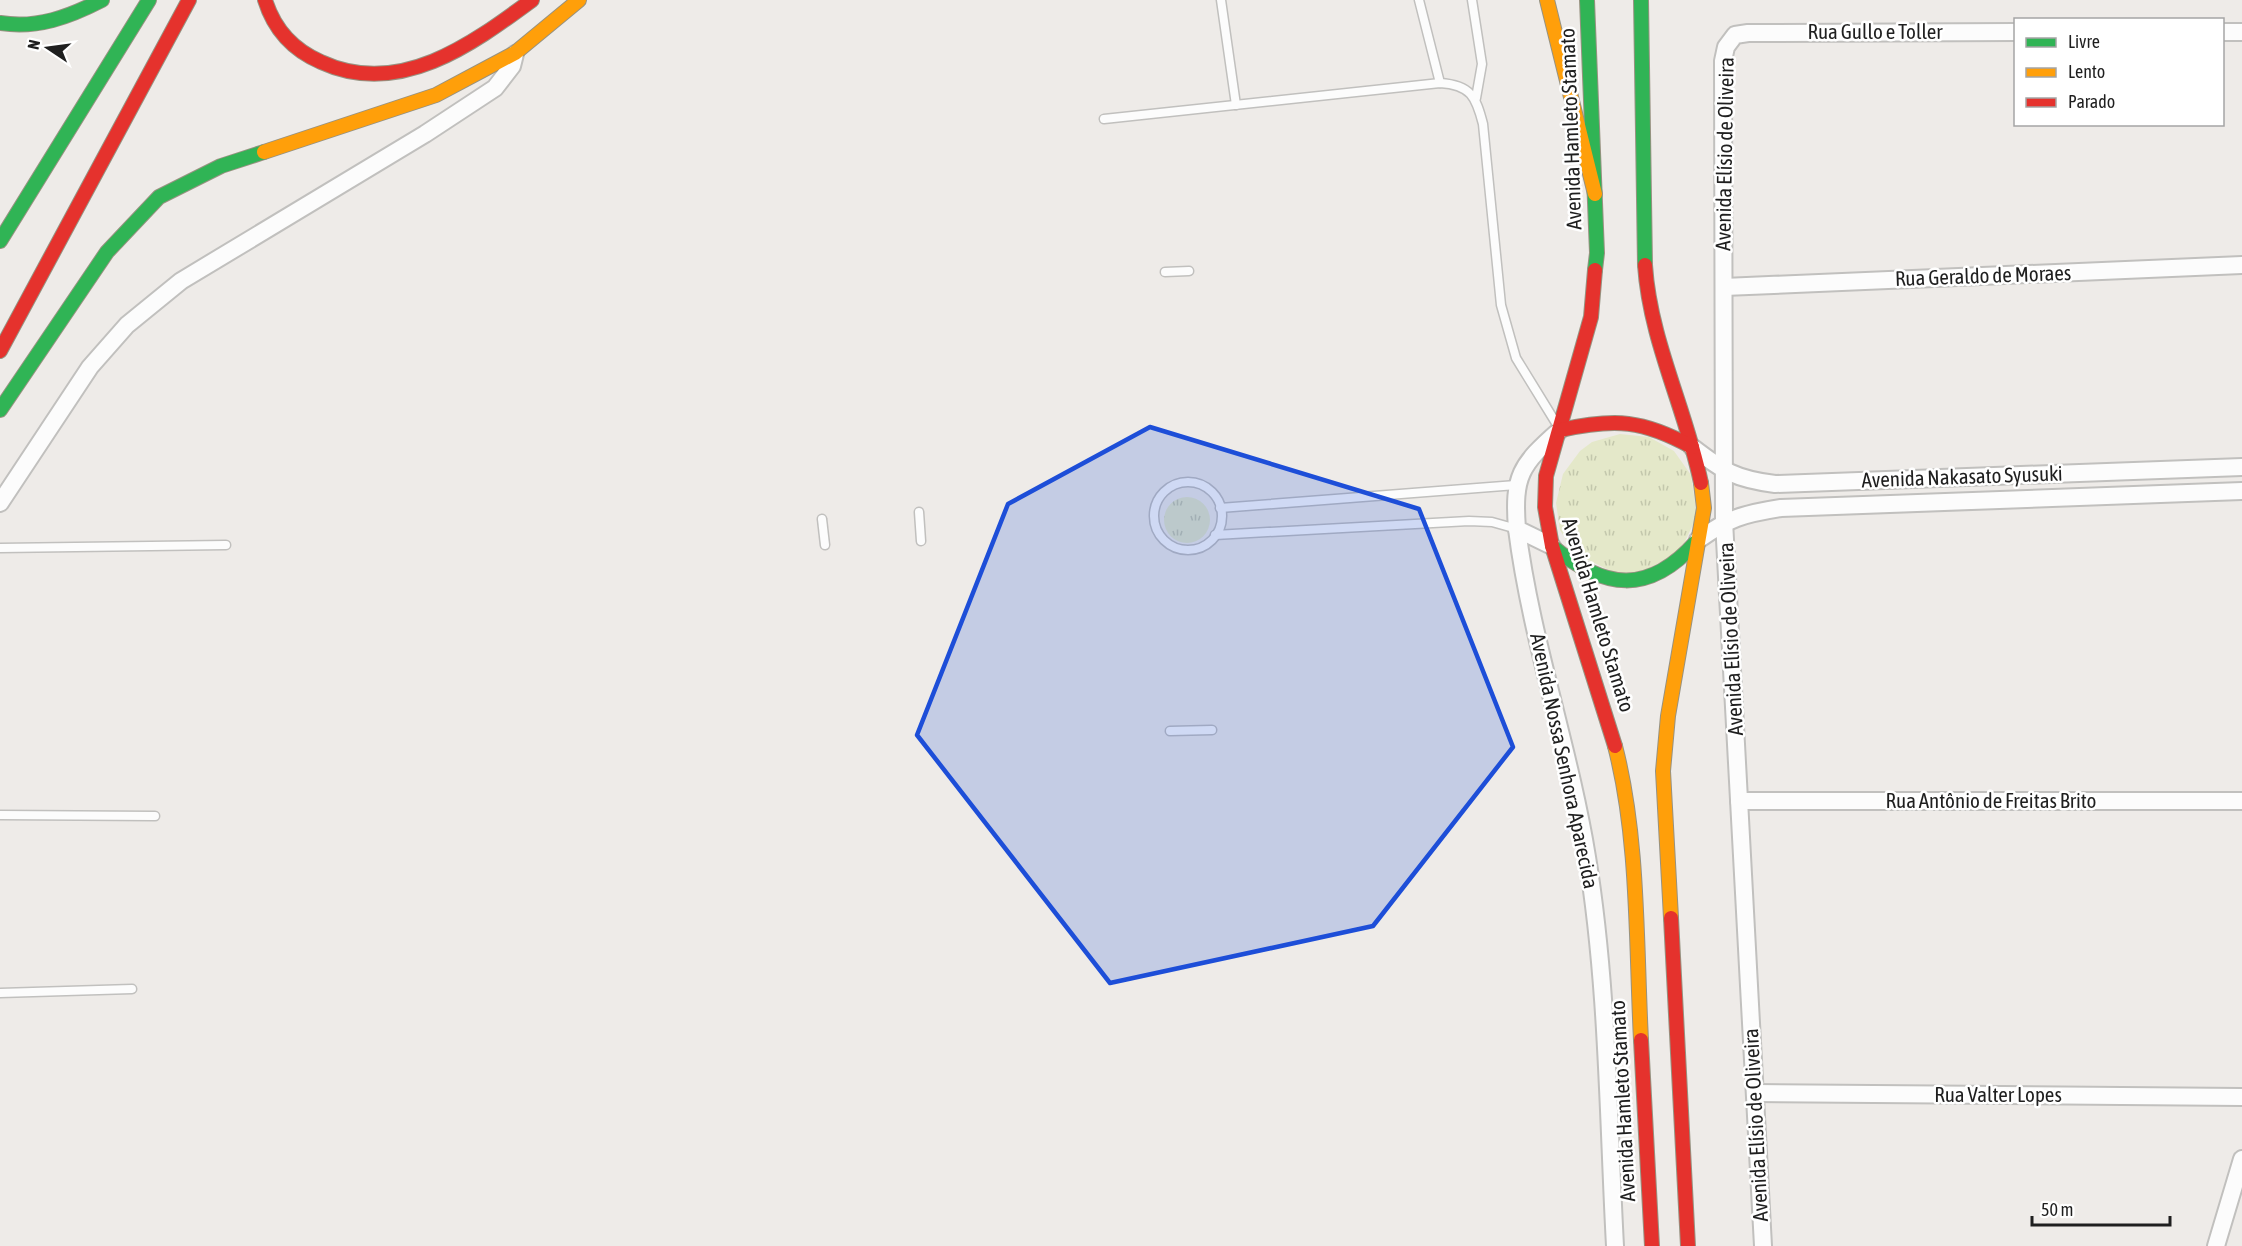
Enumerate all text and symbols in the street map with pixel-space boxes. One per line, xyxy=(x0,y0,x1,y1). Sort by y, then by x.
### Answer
north arrow xyxy=(18,18,78,78)
legend xyxy=(2014,18,2224,126)
street label: Rua Gullo e Toller xyxy=(1807,19,1943,43)
street label: Avenida Hamleto Stamato xyxy=(1554,28,1586,230)
text: Livre xyxy=(2068,31,2100,52)
text: N xyxy=(24,38,43,51)
street label: Avenida Elísio de Oliveira xyxy=(1710,57,1738,251)
text: Lento xyxy=(2068,61,2105,82)
text: Parado xyxy=(2068,91,2115,112)
street label: Rua Geraldo de Moraes xyxy=(1894,260,2072,290)
street label: Avenida Nakasato Syusuki xyxy=(1861,460,2063,492)
street label: Avenida Hamleto Stamato xyxy=(1558,515,1640,715)
street label: Avenida Elísio de Oliveira xyxy=(1713,542,1747,736)
street label: Avenida Nossa Senhora Aparecida xyxy=(1526,631,1604,891)
street label: Rua Antônio de Freitas Brito xyxy=(1886,788,2097,812)
street label: Avenida Hamleto Stamato xyxy=(1605,1000,1639,1202)
street label: Avenida Elísio de Oliveira xyxy=(1738,1028,1772,1222)
street label: Rua Valter Lopes xyxy=(1934,1082,2062,1106)
scale bar xyxy=(2032,1189,2170,1227)
text: 50 m xyxy=(2041,1199,2073,1220)

